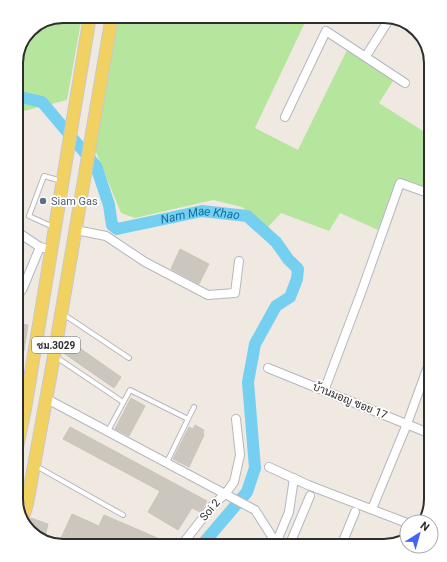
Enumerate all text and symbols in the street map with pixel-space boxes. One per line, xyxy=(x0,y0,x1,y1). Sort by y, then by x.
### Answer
place label: Siam Gas xyxy=(51,195,98,208)
marker: Siam Gas xyxy=(38,196,48,206)
water label: Nam Mae Khao xyxy=(159,204,241,227)
road number: ชม.3029 xyxy=(32,337,80,353)
street label: บ้านมอญ ซอย 17 xyxy=(311,379,389,422)
street label: Soi 2 xyxy=(197,497,223,523)
north arrow xyxy=(399,514,439,554)
text: N xyxy=(418,519,432,534)

